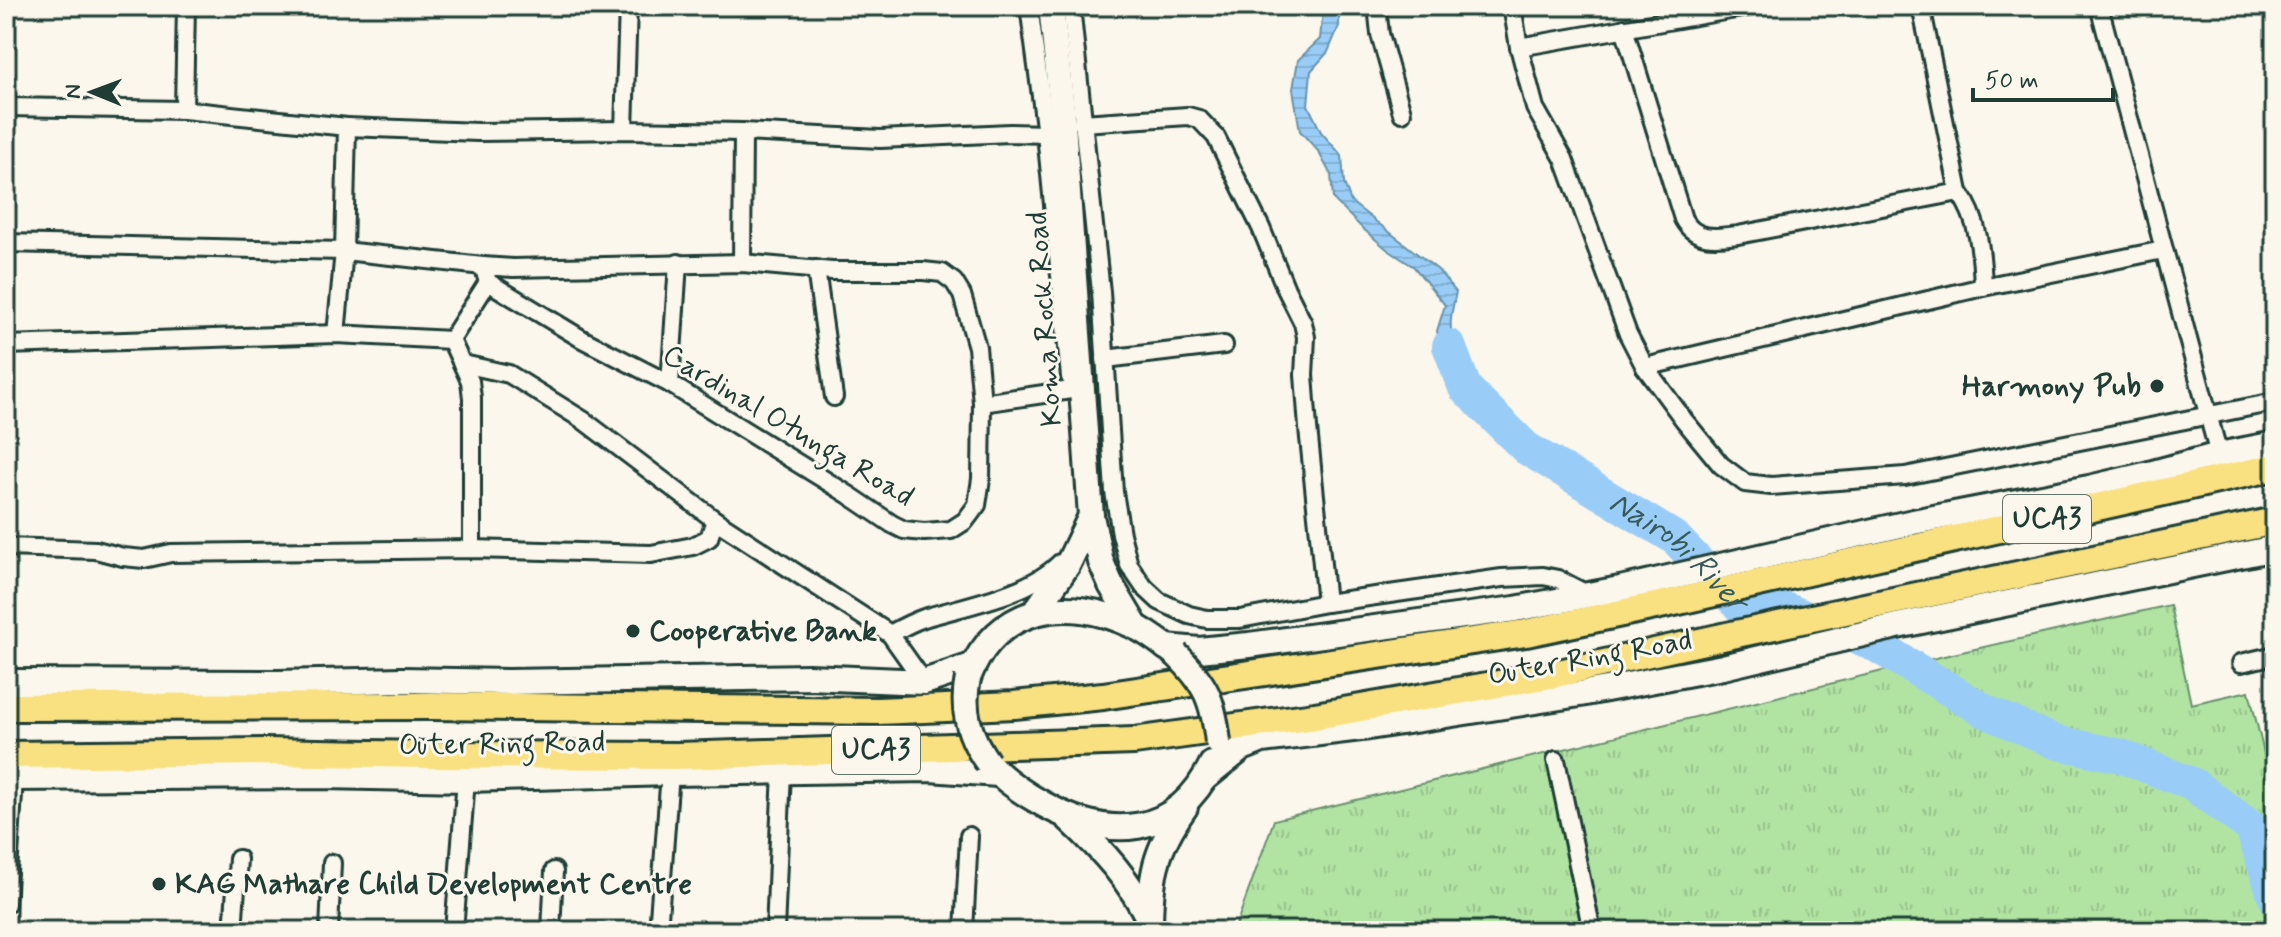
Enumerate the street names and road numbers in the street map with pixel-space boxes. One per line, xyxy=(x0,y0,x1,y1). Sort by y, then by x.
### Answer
street label: Koma Rock Road xyxy=(1018,210,1072,428)
street label: Cardinal Otunga Road xyxy=(654,335,921,519)
road number: UCA3 xyxy=(2003,495,2091,543)
street label: Outer Ring Road xyxy=(1485,621,1696,698)
street label: Outer Ring Road xyxy=(398,723,606,768)
road number: UCA3 xyxy=(832,726,920,774)

